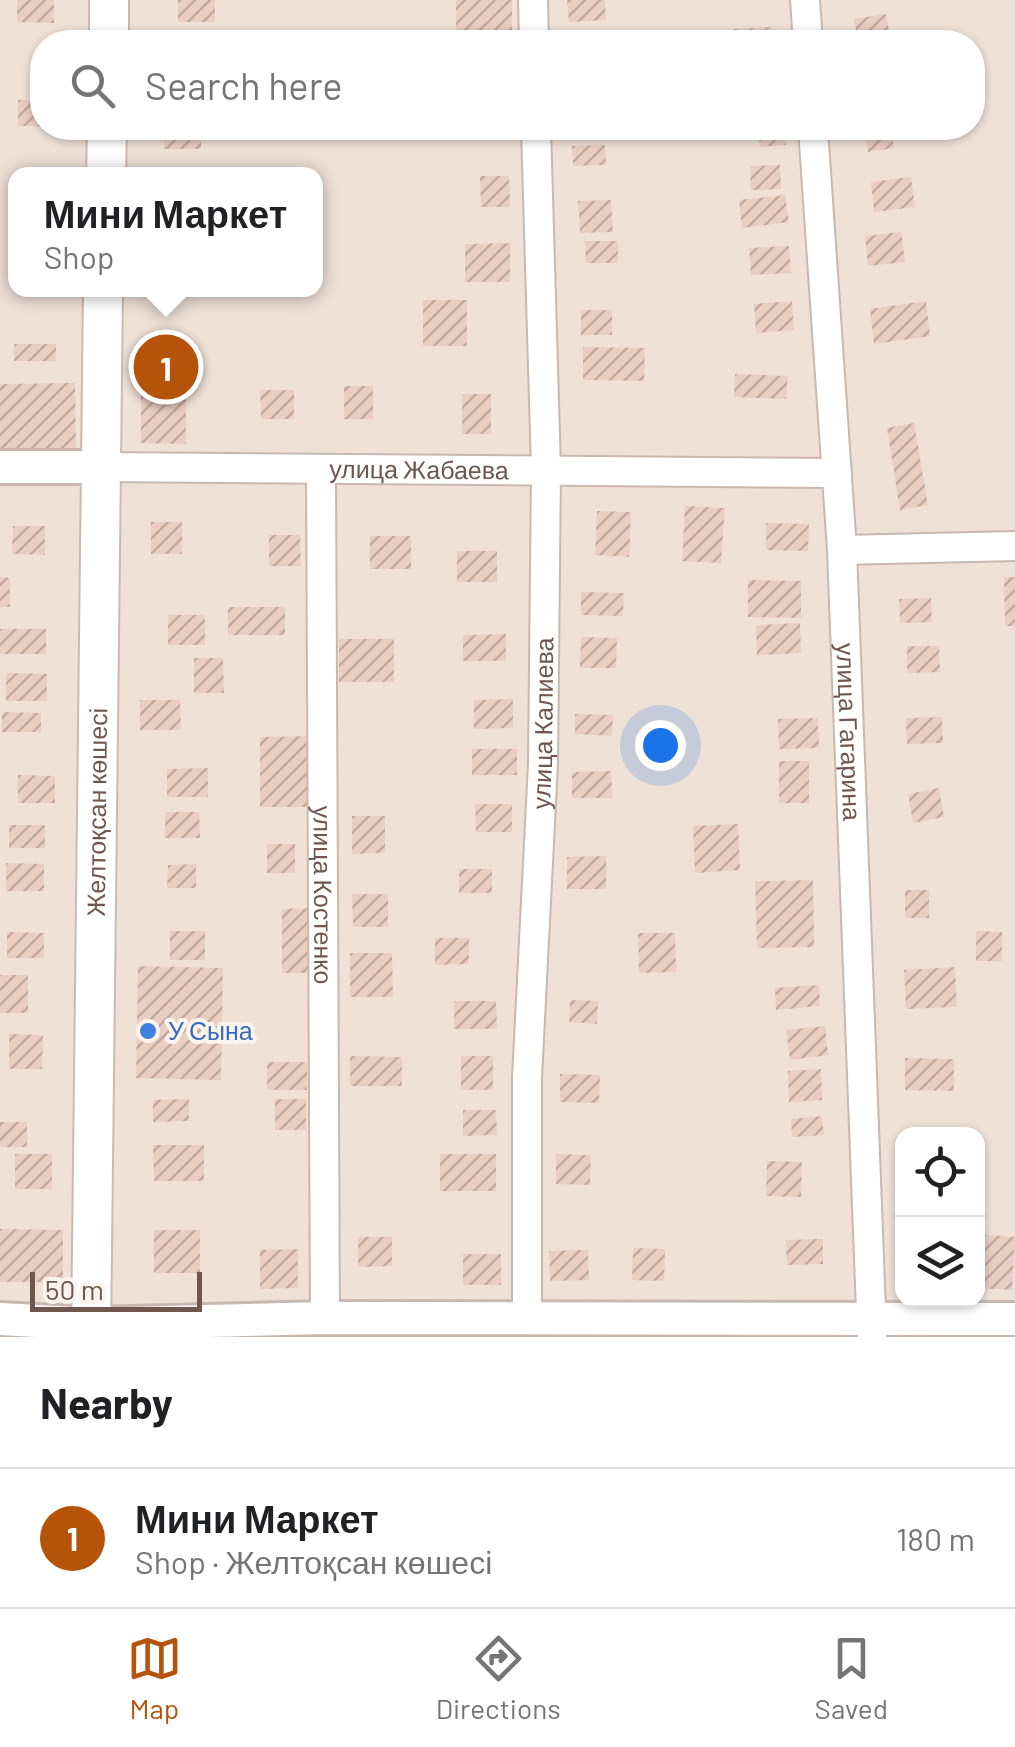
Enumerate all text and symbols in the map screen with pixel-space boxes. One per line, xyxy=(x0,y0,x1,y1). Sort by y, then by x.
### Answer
search box xyxy=(30,30,985,140)
icon: search xyxy=(65,58,120,113)
text: Search here xyxy=(145,62,343,108)
popup xyxy=(8,167,323,297)
text: Мини Маркет xyxy=(44,190,287,236)
text: Shop xyxy=(44,237,115,275)
pin: 1 xyxy=(134,330,198,404)
street label: улица Жабаева xyxy=(329,453,509,484)
street label: улица Калиева xyxy=(525,637,558,810)
street label: улица Гагарина xyxy=(832,642,868,821)
street label: Желтоқсан көшесі xyxy=(80,708,112,916)
your location xyxy=(635,720,686,771)
street label: улица Костенко xyxy=(309,806,339,984)
place label: У Сына xyxy=(168,1015,253,1045)
marker: У Сына xyxy=(137,1020,159,1042)
map controls xyxy=(895,1127,985,1307)
button: locate xyxy=(895,1127,985,1217)
button: layers xyxy=(895,1217,985,1307)
scale bar xyxy=(30,1267,202,1312)
text: 50 m xyxy=(45,1272,104,1306)
text: Nearby xyxy=(40,1377,173,1427)
text: Мини Маркет xyxy=(135,1495,379,1541)
text: 1 xyxy=(67,1519,78,1557)
text: 180 m xyxy=(896,1519,975,1557)
text: Shop · Желтоқсан көшесі xyxy=(135,1542,492,1580)
tab: Map xyxy=(127,1631,182,1725)
tab: Directions xyxy=(436,1631,561,1725)
tab: Saved xyxy=(815,1631,888,1725)

